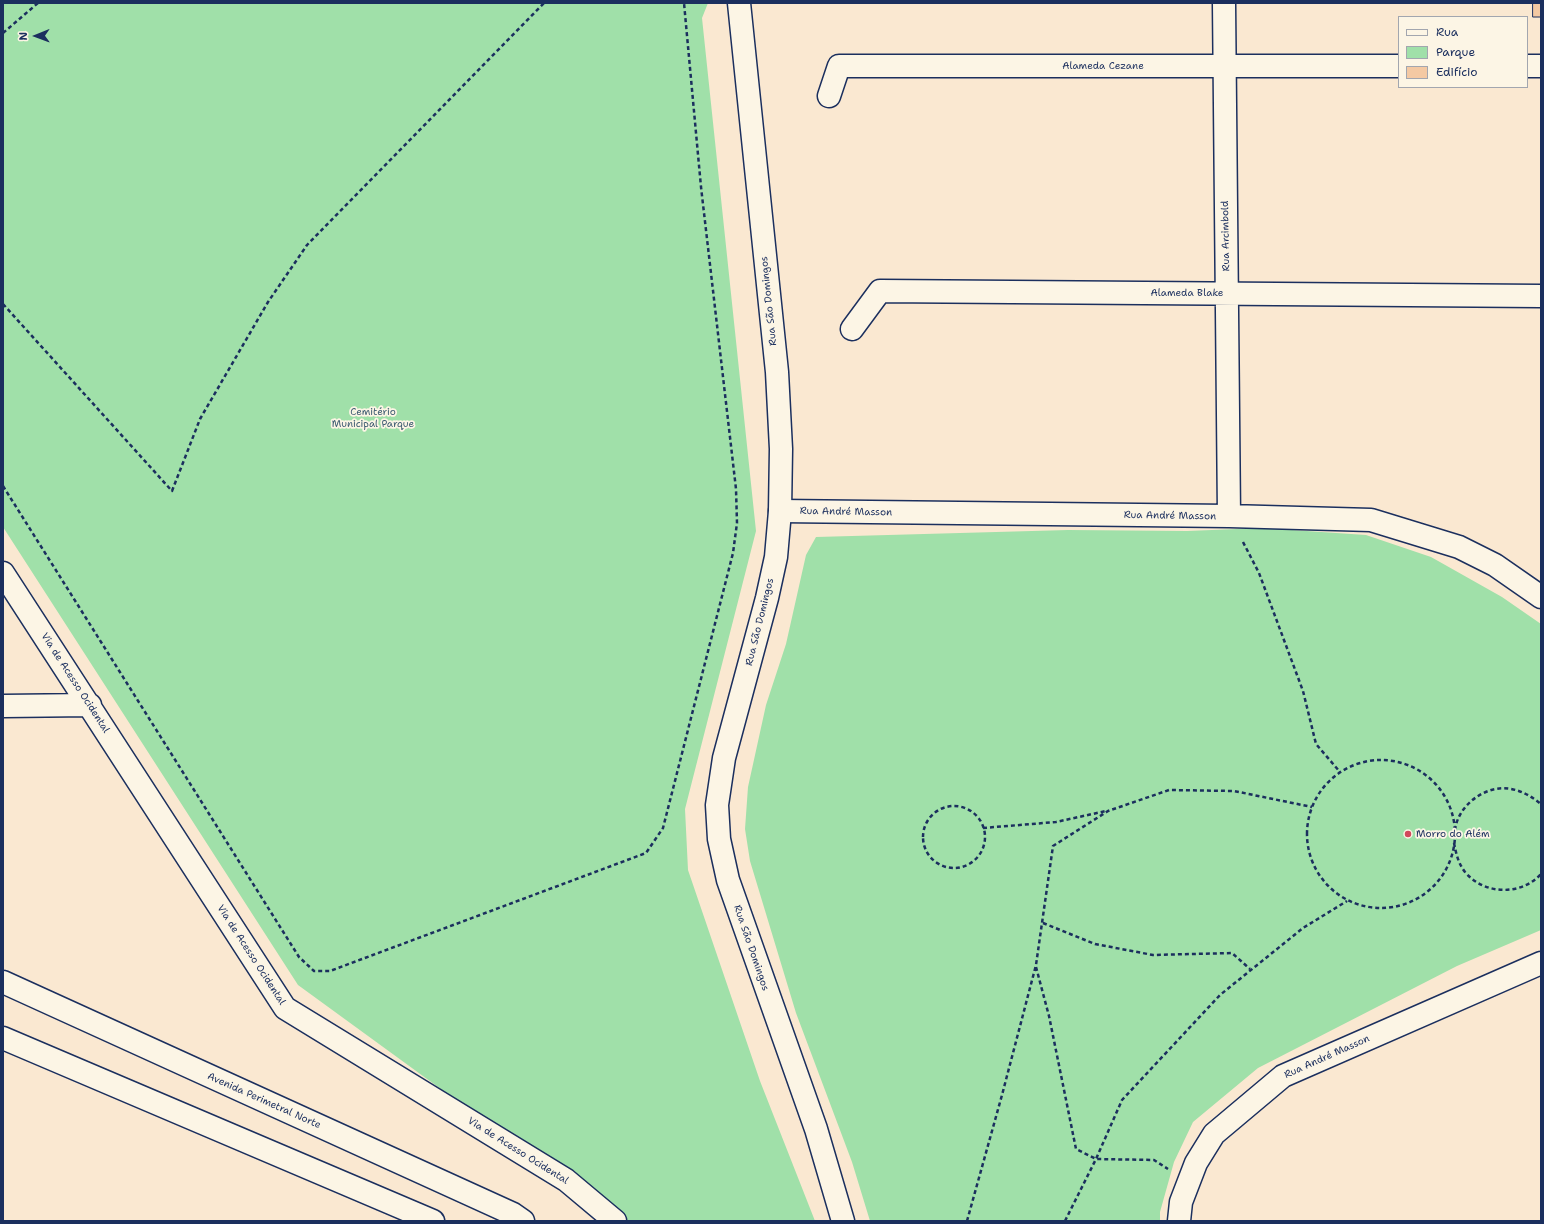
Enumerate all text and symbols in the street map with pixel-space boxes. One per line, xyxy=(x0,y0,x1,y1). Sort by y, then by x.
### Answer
north arrow xyxy=(16,16,56,56)
legend xyxy=(1398,16,1528,88)
text: Rua xyxy=(1436,24,1458,40)
text: N xyxy=(16,32,31,41)
text: Parque xyxy=(1436,44,1475,60)
street label: Alameda Cezane xyxy=(1062,60,1144,72)
text: Edifício xyxy=(1436,64,1477,80)
street label: Rua Arcimbold xyxy=(1219,201,1233,271)
street label: Rua São Domingos xyxy=(758,256,780,346)
street label: Alameda Blake xyxy=(1151,287,1223,299)
park label: Cemitério Municipal Parque xyxy=(332,406,414,430)
street label: Rua André Masson xyxy=(800,505,892,519)
street label: Rua André Masson xyxy=(1124,509,1216,523)
street label: Rua São Domingos xyxy=(743,577,777,667)
street label: Via de Acesso Ocidental xyxy=(38,631,112,735)
place label: Morro do Além xyxy=(1416,828,1490,840)
marker: Morro do Além xyxy=(1403,829,1413,839)
street label: Via de Acesso Ocidental xyxy=(214,903,288,1007)
street label: Rua São Domingos xyxy=(731,904,771,992)
street label: Rua André Masson xyxy=(1282,1033,1372,1081)
street label: Avenida Perimetral Norte xyxy=(205,1070,323,1132)
street label: Via de Acesso Ocidental xyxy=(465,1115,571,1187)

